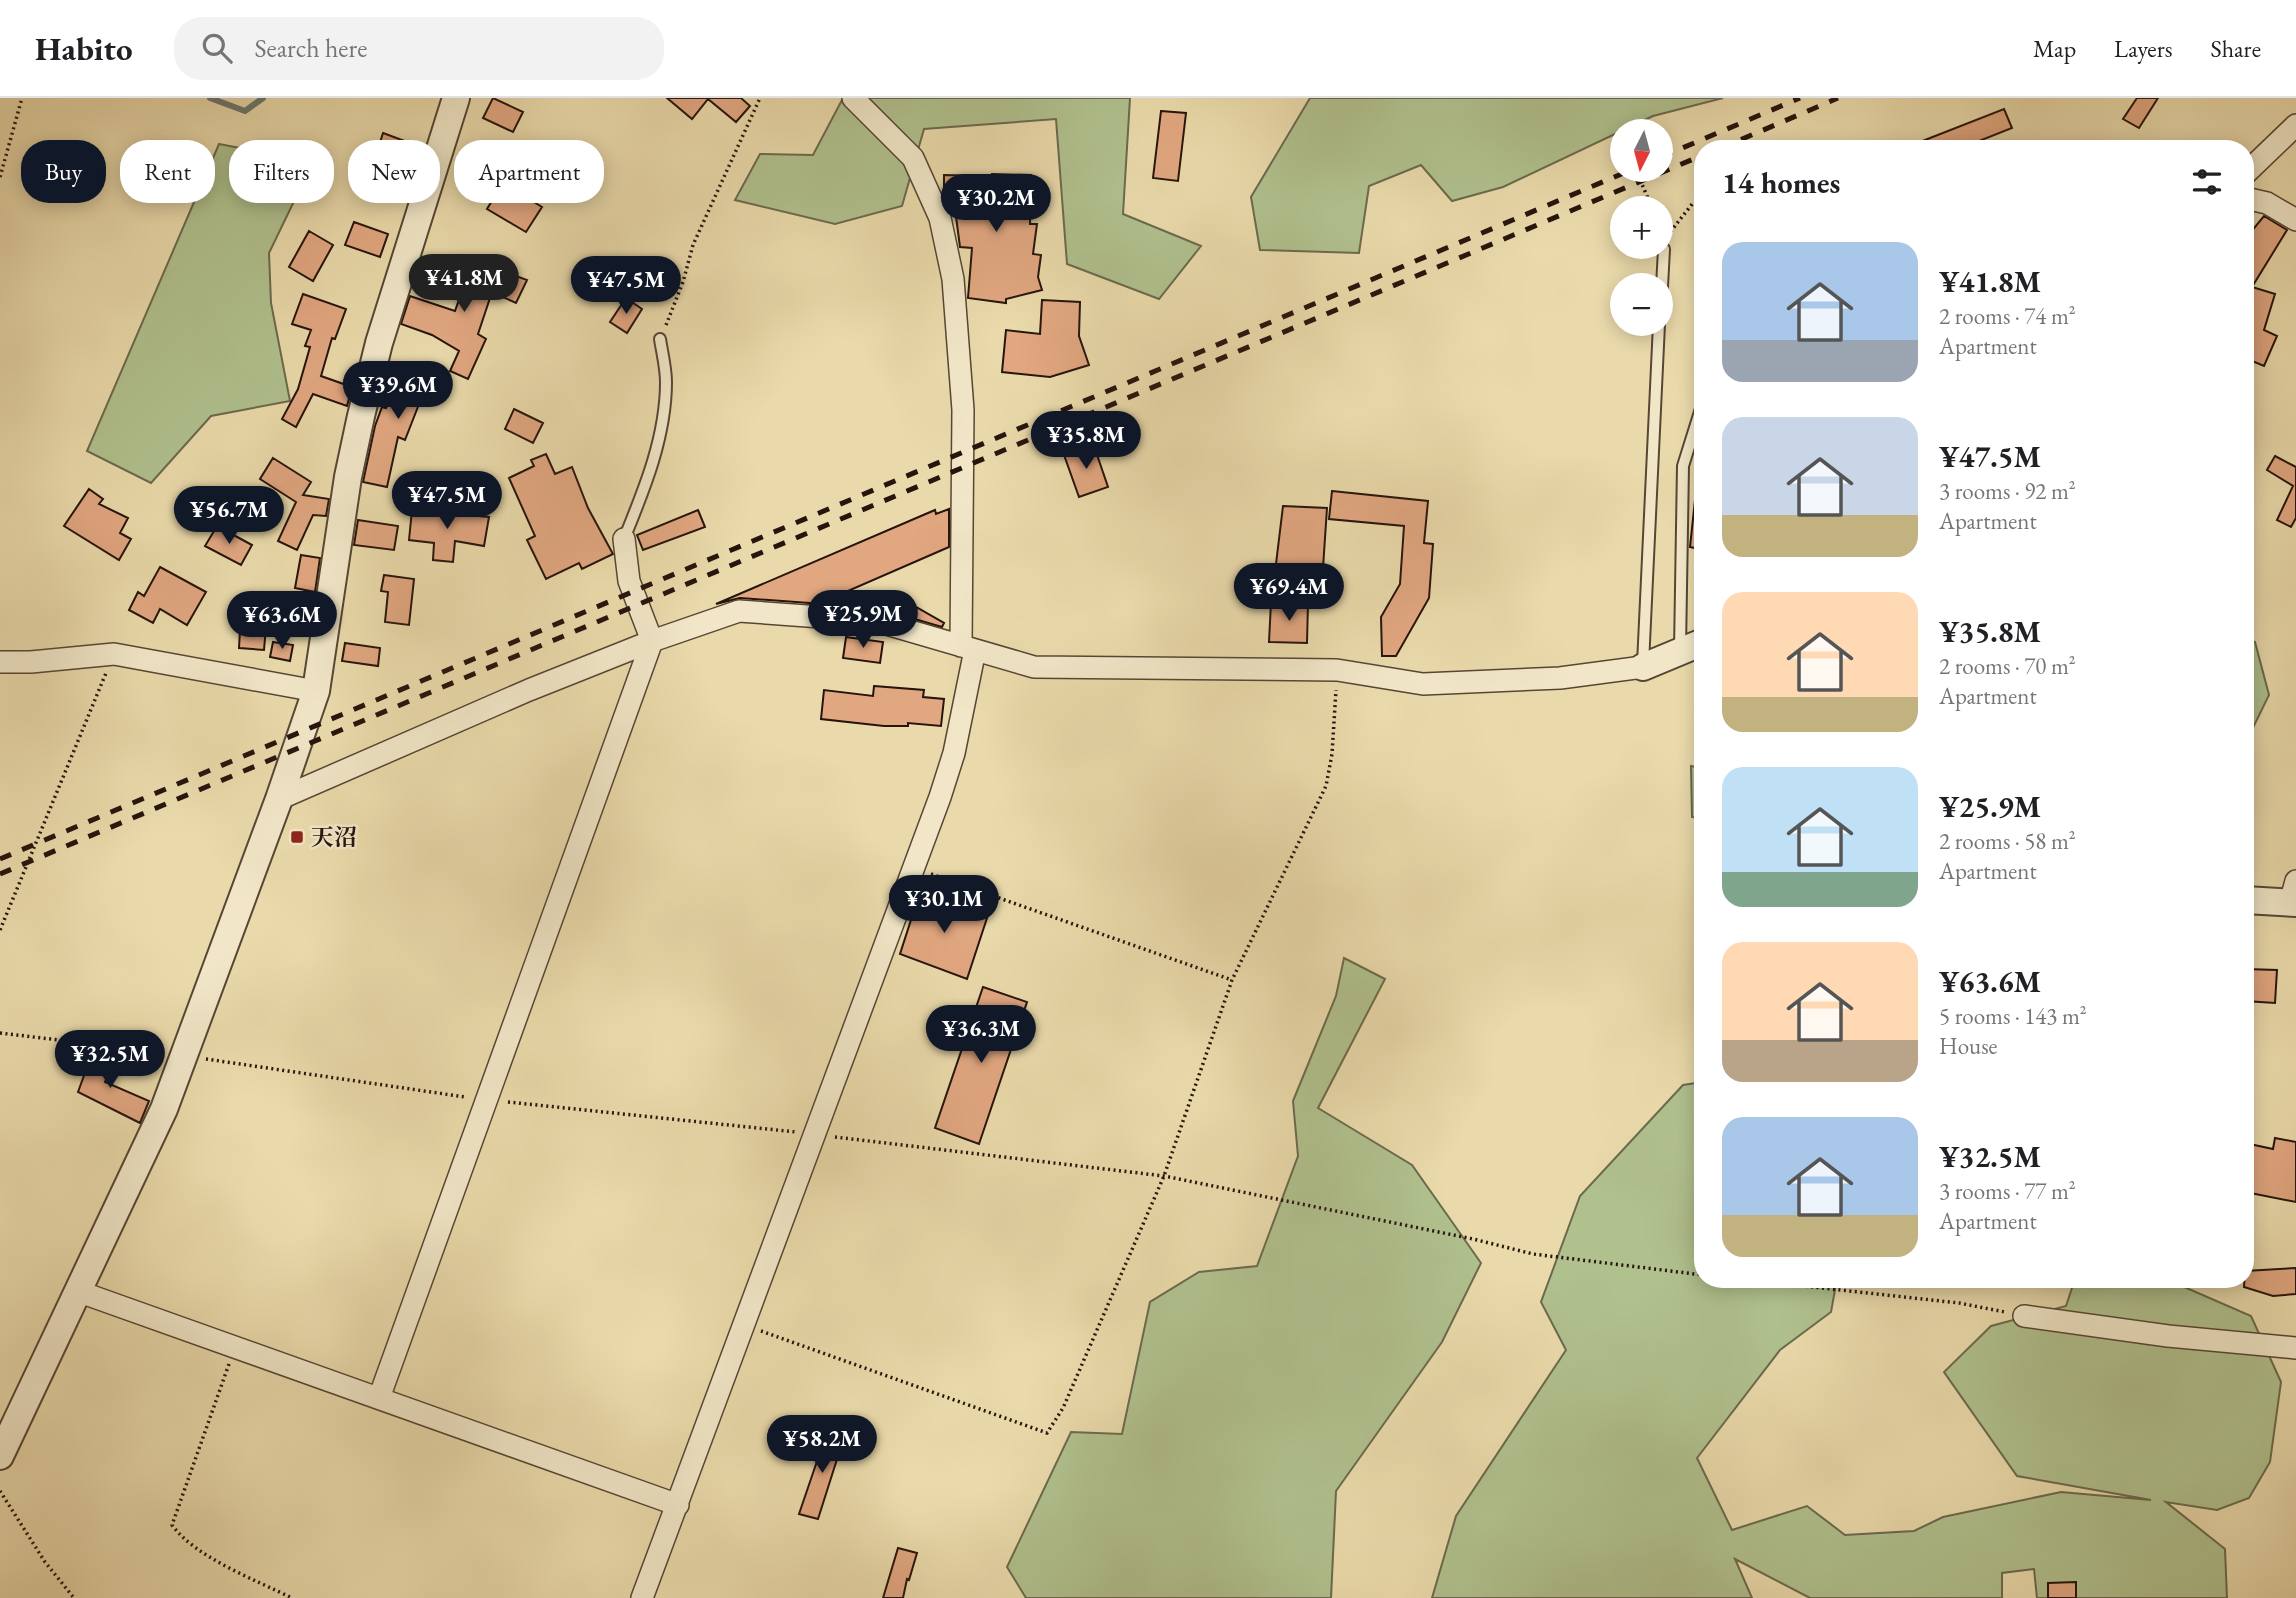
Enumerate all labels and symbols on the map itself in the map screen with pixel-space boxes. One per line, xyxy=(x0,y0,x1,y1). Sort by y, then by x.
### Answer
north arrow xyxy=(1610,119,1673,182)
pin: ¥30.2M xyxy=(939,174,1053,234)
pin: ¥41.8M xyxy=(407,254,521,314)
pin: ¥47.5M xyxy=(569,256,683,316)
pin: ¥39.6M xyxy=(341,362,455,421)
pin: ¥35.8M xyxy=(1029,412,1143,471)
pin: ¥47.5M xyxy=(390,472,504,531)
pin: ¥56.7M xyxy=(172,486,286,546)
pin: ¥69.4M xyxy=(1232,564,1346,623)
pin: ¥25.9M xyxy=(806,590,920,650)
pin: ¥63.6M xyxy=(225,592,339,651)
place label: 天沼 xyxy=(311,822,357,852)
marker: 天沼 xyxy=(289,829,305,845)
pin: ¥30.1M xyxy=(887,876,1001,935)
pin: ¥36.3M xyxy=(924,1006,1038,1065)
pin: ¥32.5M xyxy=(53,1030,167,1090)
pin: ¥58.2M xyxy=(765,1416,879,1475)

